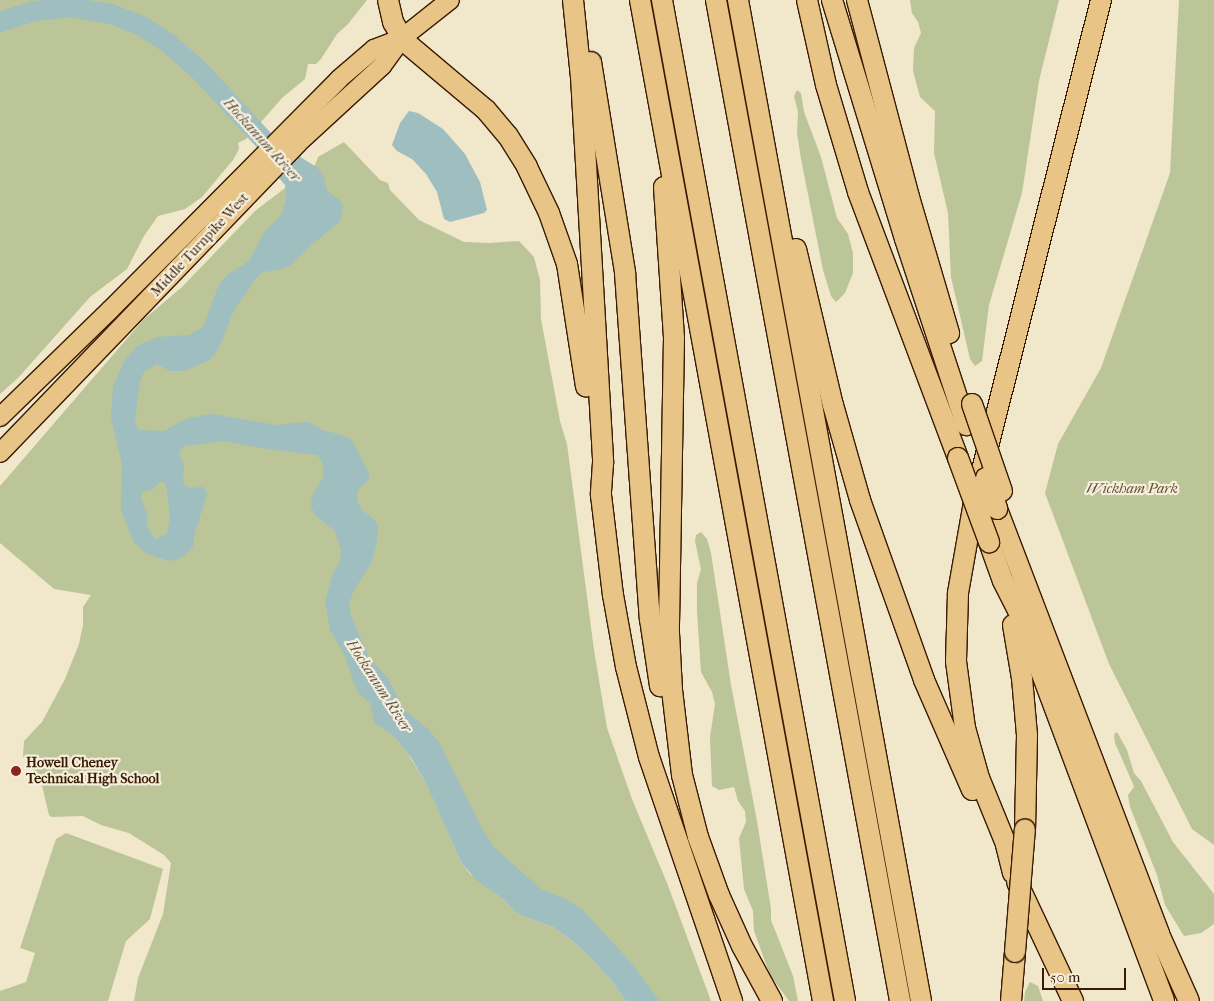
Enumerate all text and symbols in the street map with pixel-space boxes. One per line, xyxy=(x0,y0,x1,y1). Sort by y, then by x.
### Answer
water label: Hockanum River xyxy=(220,94,304,186)
street label: Middle Turnpike West xyxy=(148,190,252,300)
park label: Wickham Park xyxy=(1086,481,1178,497)
water label: Hockanum River xyxy=(342,636,416,736)
place label: Howell Cheney Technical High School xyxy=(26,755,159,788)
marker: Howell Cheney Technical High School xyxy=(10,765,22,777)
scale bar xyxy=(1044,958,1128,990)
text: 50 m xyxy=(1050,968,1080,986)

